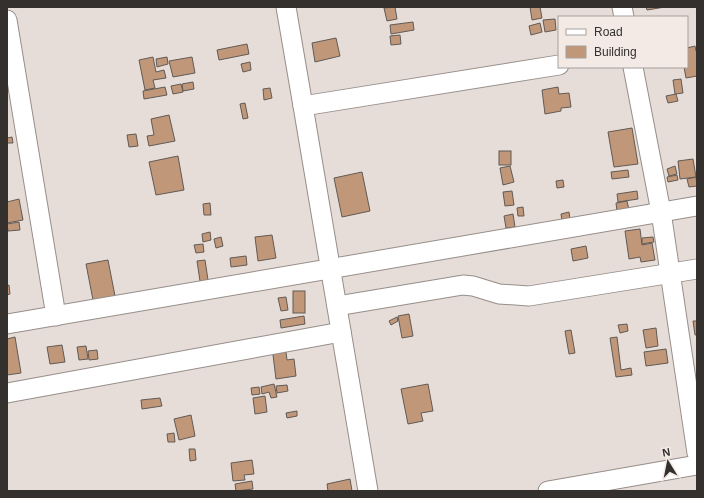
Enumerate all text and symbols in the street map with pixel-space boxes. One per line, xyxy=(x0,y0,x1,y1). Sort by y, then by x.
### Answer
legend xyxy=(558,16,688,68)
text: Road xyxy=(594,25,623,39)
text: Building xyxy=(594,45,637,59)
north arrow xyxy=(648,442,688,482)
text: N xyxy=(661,446,671,459)

